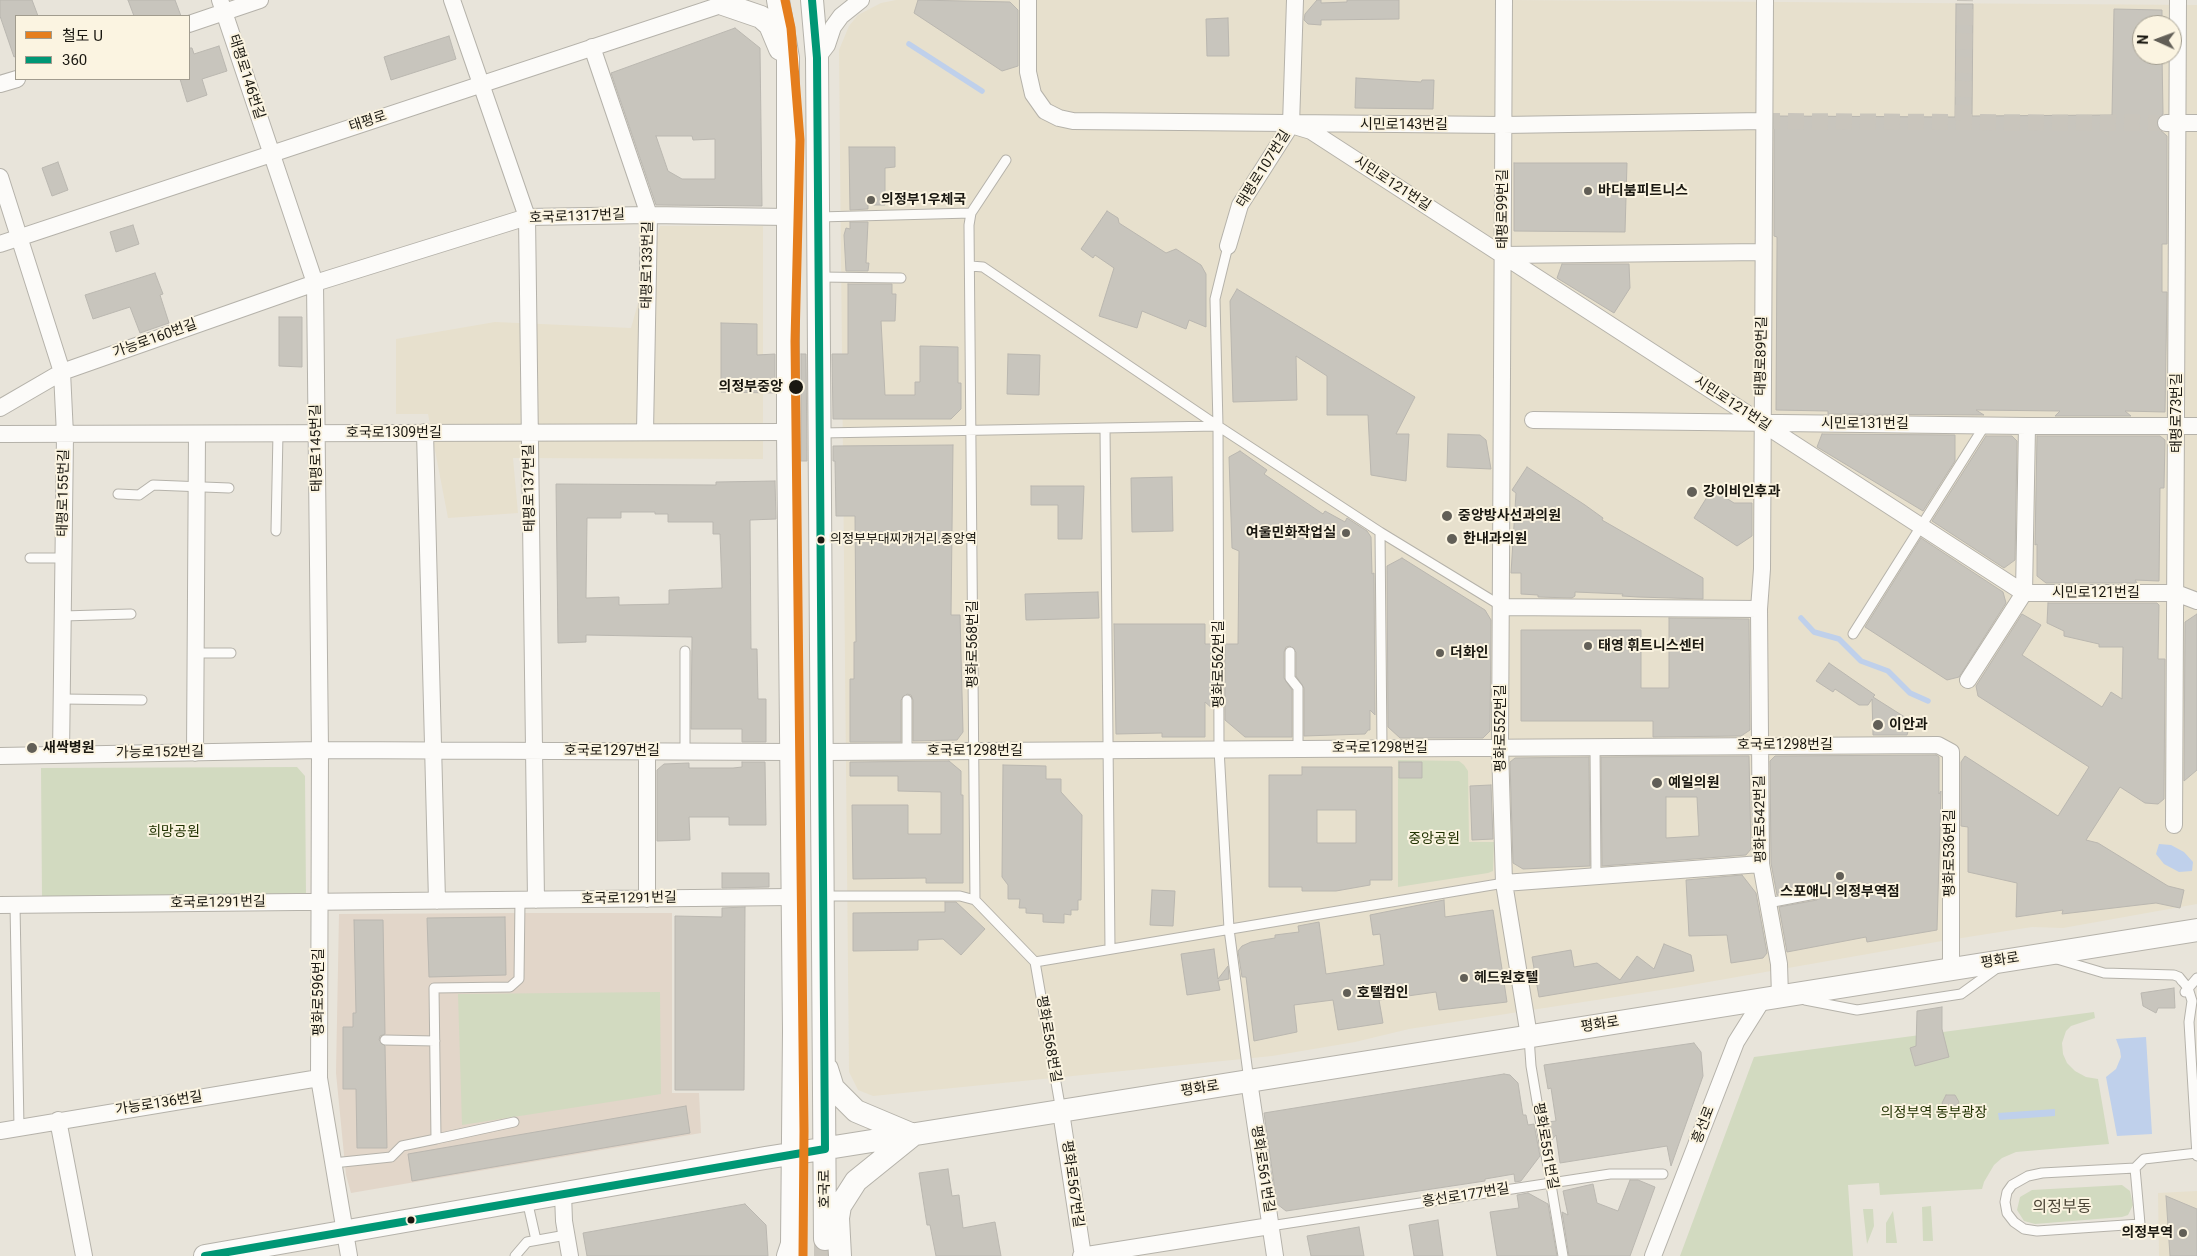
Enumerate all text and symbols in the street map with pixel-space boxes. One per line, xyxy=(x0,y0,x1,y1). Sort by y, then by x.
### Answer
legend xyxy=(15,15,190,80)
north arrow xyxy=(2132,15,2182,65)
text: 철도 U xyxy=(62,27,103,45)
street label: 태평로146번길 xyxy=(224,33,268,121)
text: N xyxy=(2135,34,2151,45)
text: 360 xyxy=(62,51,87,69)
street label: 태평로 xyxy=(347,108,389,136)
street label: 시민로143번길 xyxy=(1360,117,1448,133)
street label: 태평로107번길 xyxy=(1234,127,1294,211)
street label: 시민로121번길 xyxy=(1351,153,1433,215)
street label: 태평로99번길 xyxy=(1495,169,1511,249)
place label: 바디붐피트니스 xyxy=(1598,183,1688,199)
marker: 바디붐피트니스 xyxy=(1582,185,1594,197)
place label: 의정부1우체국 xyxy=(881,192,966,208)
marker: 의정부1우체국 xyxy=(865,194,877,206)
street label: 호국로1317번길 xyxy=(529,207,625,227)
street label: 태평로133번길 xyxy=(639,221,657,309)
street label: 가능로160번길 xyxy=(111,316,199,362)
street label: 태평로89번길 xyxy=(1753,316,1771,396)
street label: 시민로121번길 xyxy=(1691,373,1773,435)
street label: 태평로73번길 xyxy=(2169,373,2185,453)
marker: 의정부중앙 xyxy=(787,378,805,396)
place label: 의정부중앙 xyxy=(719,379,783,395)
street label: 태평로145번길 xyxy=(308,404,326,492)
street label: 시민로131번길 xyxy=(1821,416,1909,432)
street label: 호국로1309번길 xyxy=(346,425,442,441)
street label: 태평로137번길 xyxy=(521,444,539,532)
street label: 태평로155번길 xyxy=(55,449,73,537)
place label: 강이비인후과 xyxy=(1703,484,1780,500)
marker: 강이비인후과 xyxy=(1685,485,1699,499)
place label: 중앙방사선과의원 xyxy=(1458,508,1561,524)
marker: 중앙방사선과의원 xyxy=(1440,509,1454,523)
place label: 여울민화작업실 xyxy=(1246,525,1336,541)
marker: 여울민화작업실 xyxy=(1340,527,1352,539)
place label: 한내과의원 xyxy=(1463,531,1527,547)
place label: 의정부부대찌개거리.중앙역 xyxy=(830,532,977,548)
marker: 한내과의원 xyxy=(1445,532,1459,546)
marker: 의정부부대찌개거리.중앙역 xyxy=(816,535,826,545)
street label: 시민로121번길 xyxy=(2052,585,2140,601)
street label: 평화로568번길 xyxy=(965,600,981,688)
street label: 평화로562번길 xyxy=(1211,620,1227,708)
place label: 태영 휘트니스센터 xyxy=(1598,638,1705,654)
marker: 태영 휘트니스센터 xyxy=(1582,640,1594,652)
place label: 더화인 xyxy=(1450,645,1489,661)
marker: 더화인 xyxy=(1434,647,1446,659)
street label: 평화로552번길 xyxy=(1493,684,1509,772)
place label: 이안과 xyxy=(1889,717,1928,733)
marker: 이안과 xyxy=(1871,718,1885,732)
street label: 호국로1298번길 xyxy=(1737,737,1833,753)
place label: 새싹병원 xyxy=(43,740,95,756)
street label: 호국로1298번길 xyxy=(1332,740,1428,756)
marker: 새싹병원 xyxy=(25,741,39,755)
street label: 호국로1297번길 xyxy=(564,743,660,759)
street label: 호국로1298번길 xyxy=(927,743,1023,759)
street label: 가능로152번길 xyxy=(116,744,204,762)
place label: 예일의원 xyxy=(1668,775,1720,791)
street label: 평화로542번길 xyxy=(1752,775,1770,863)
marker: 예일의원 xyxy=(1650,776,1664,790)
street label: 평화로536번길 xyxy=(1942,809,1958,897)
park label: 희망공원 xyxy=(148,824,200,840)
park label: 중앙공원 xyxy=(1408,831,1460,847)
marker: 스포애니 의정부역점 xyxy=(1834,870,1846,882)
place label: 스포애니 의정부역점 xyxy=(1780,884,1900,900)
street label: 호국로1291번길 xyxy=(581,890,677,908)
street label: 호국로1291번길 xyxy=(170,894,266,912)
street label: 평화로596번길 xyxy=(311,948,327,1036)
street label: 평화로 xyxy=(1980,950,2020,972)
place label: 헤드원호텔 xyxy=(1474,970,1538,986)
marker: 헤드원호텔 xyxy=(1458,972,1470,984)
place label: 호텔컴인 xyxy=(1357,985,1409,1001)
marker: 호텔컴인 xyxy=(1341,987,1353,999)
street label: 평화로568번길 xyxy=(1032,994,1064,1084)
street label: 평화로 xyxy=(1580,1014,1620,1036)
street label: 평화로 xyxy=(1180,1078,1220,1100)
street label: 가능로136번길 xyxy=(114,1089,204,1119)
street label: 평화로551번길 xyxy=(1529,1101,1561,1191)
street label: 흥선로 xyxy=(1689,1104,1719,1146)
park label: 의정부역 동부광장 xyxy=(1881,1105,1987,1121)
street label: 평화로561번길 xyxy=(1247,1124,1277,1214)
street label: 평화로567번길 xyxy=(1058,1139,1086,1229)
street label: 호국로 xyxy=(817,1170,833,1208)
street label: 흥선로177번길 xyxy=(1421,1181,1511,1211)
district label: 의정부동 xyxy=(2033,1198,2091,1218)
unlabelled marker xyxy=(406,1215,416,1225)
place label: 의정부역 xyxy=(2121,1225,2173,1241)
marker: 의정부역 xyxy=(2177,1227,2189,1239)

